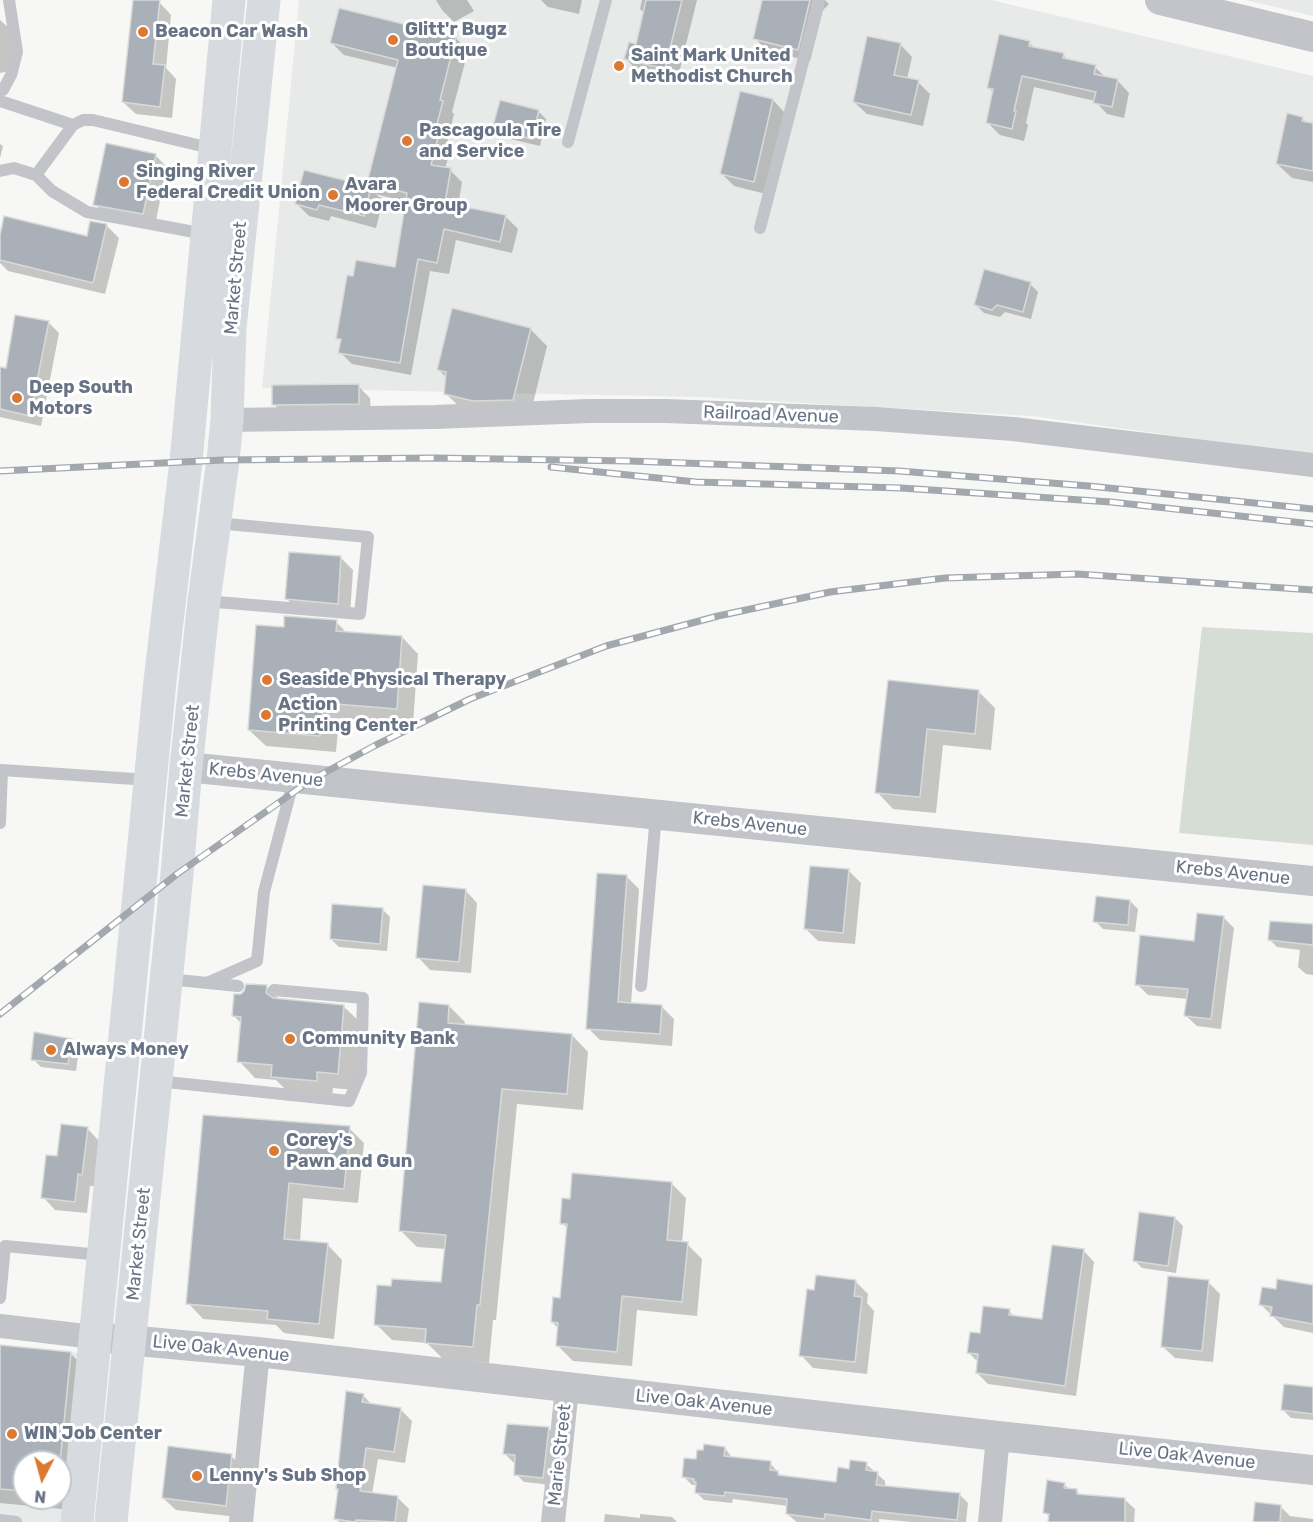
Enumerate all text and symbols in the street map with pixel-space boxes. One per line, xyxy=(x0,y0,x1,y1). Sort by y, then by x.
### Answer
place label: Glitt'r Bugz Boutique xyxy=(405,19,507,62)
place label: Beacon Car Wash xyxy=(155,21,308,43)
marker: Beacon Car Wash xyxy=(136,25,150,39)
marker: Glitt'r Bugz Boutique xyxy=(386,33,400,47)
place label: Saint Mark United Methodist Church xyxy=(631,45,793,88)
marker: Saint Mark United Methodist Church xyxy=(612,59,626,73)
place label: Pascagoula Tire and Service xyxy=(419,120,561,162)
marker: Pascagoula Tire and Service xyxy=(400,134,414,148)
place label: Singing River Federal Credit Union xyxy=(136,161,320,204)
place label: Avara Moorer Group xyxy=(345,174,468,216)
marker: Singing River Federal Credit Union xyxy=(117,175,131,189)
marker: Avara Moorer Group xyxy=(326,188,340,202)
street label: Market Street xyxy=(220,221,252,335)
place label: Deep South Motors xyxy=(29,377,133,420)
marker: Deep South Motors xyxy=(10,391,24,405)
street label: Railroad Avenue xyxy=(703,402,839,428)
place label: Seaside Physical Therapy xyxy=(279,669,506,691)
marker: Seaside Physical Therapy xyxy=(260,673,274,687)
place label: Action Printing Center xyxy=(278,694,417,736)
street label: Market Street xyxy=(171,703,205,819)
marker: Action Printing Center xyxy=(259,708,273,722)
street label: Krebs Avenue xyxy=(208,758,324,792)
street label: Krebs Avenue xyxy=(692,807,808,841)
street label: Krebs Avenue xyxy=(1175,856,1291,890)
place label: Community Bank xyxy=(302,1028,455,1050)
marker: Community Bank xyxy=(283,1032,297,1046)
place label: Always Money xyxy=(63,1039,189,1061)
marker: Always Money xyxy=(44,1043,58,1057)
place label: Corey's Pawn and Gun xyxy=(286,1130,412,1172)
marker: Corey's Pawn and Gun xyxy=(267,1144,281,1158)
street label: Market Street xyxy=(122,1186,156,1302)
street label: Live Oak Avenue xyxy=(152,1331,290,1367)
street label: Live Oak Avenue xyxy=(635,1385,773,1421)
street label: Marie Street xyxy=(544,1403,576,1507)
place label: WIN Job Center xyxy=(24,1423,162,1445)
marker: WIN Job Center xyxy=(5,1427,19,1441)
street label: Live Oak Avenue xyxy=(1118,1438,1256,1474)
north arrow xyxy=(12,1450,72,1510)
place label: Lenny's Sub Shop xyxy=(209,1465,366,1487)
marker: Lenny's Sub Shop xyxy=(190,1469,204,1483)
text: N xyxy=(34,1486,47,1506)

